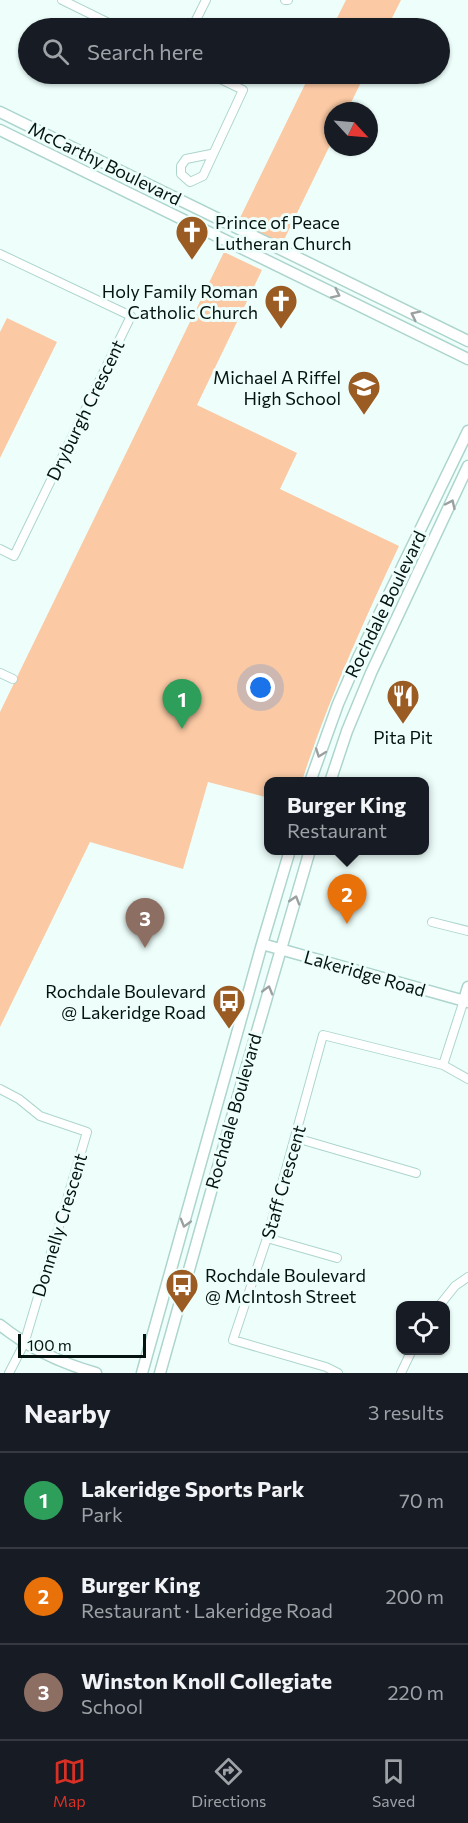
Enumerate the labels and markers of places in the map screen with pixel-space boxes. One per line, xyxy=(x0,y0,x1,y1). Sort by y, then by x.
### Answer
place label: Prince of Peace Lutheran Church xyxy=(215,211,352,254)
church icon: Prince of Peace Lutheran Church xyxy=(174,214,210,261)
place label: Holy Family Roman Catholic Church xyxy=(102,280,258,323)
church icon: Holy Family Roman Catholic Church xyxy=(263,283,299,330)
place label: Michael A Riffel High School xyxy=(213,366,341,409)
school or university icon: Michael A Riffel High School xyxy=(346,369,382,416)
restaurant icon: Pita Pit xyxy=(385,678,421,725)
pin: 1 xyxy=(162,680,201,729)
place label: Pita Pit xyxy=(373,726,433,748)
pin: 2 xyxy=(328,874,366,924)
pin: 3 xyxy=(126,898,164,948)
place label: Rochdale Boulevard @ Lakeridge Road xyxy=(45,980,206,1023)
bus stop icon: Rochdale Boulevard @ Lakeridge Road xyxy=(211,983,247,1030)
place label: Rochdale Boulevard @ McIntosh Street xyxy=(205,1264,366,1307)
bus stop icon: Rochdale Boulevard @ McIntosh Street xyxy=(164,1267,200,1314)

